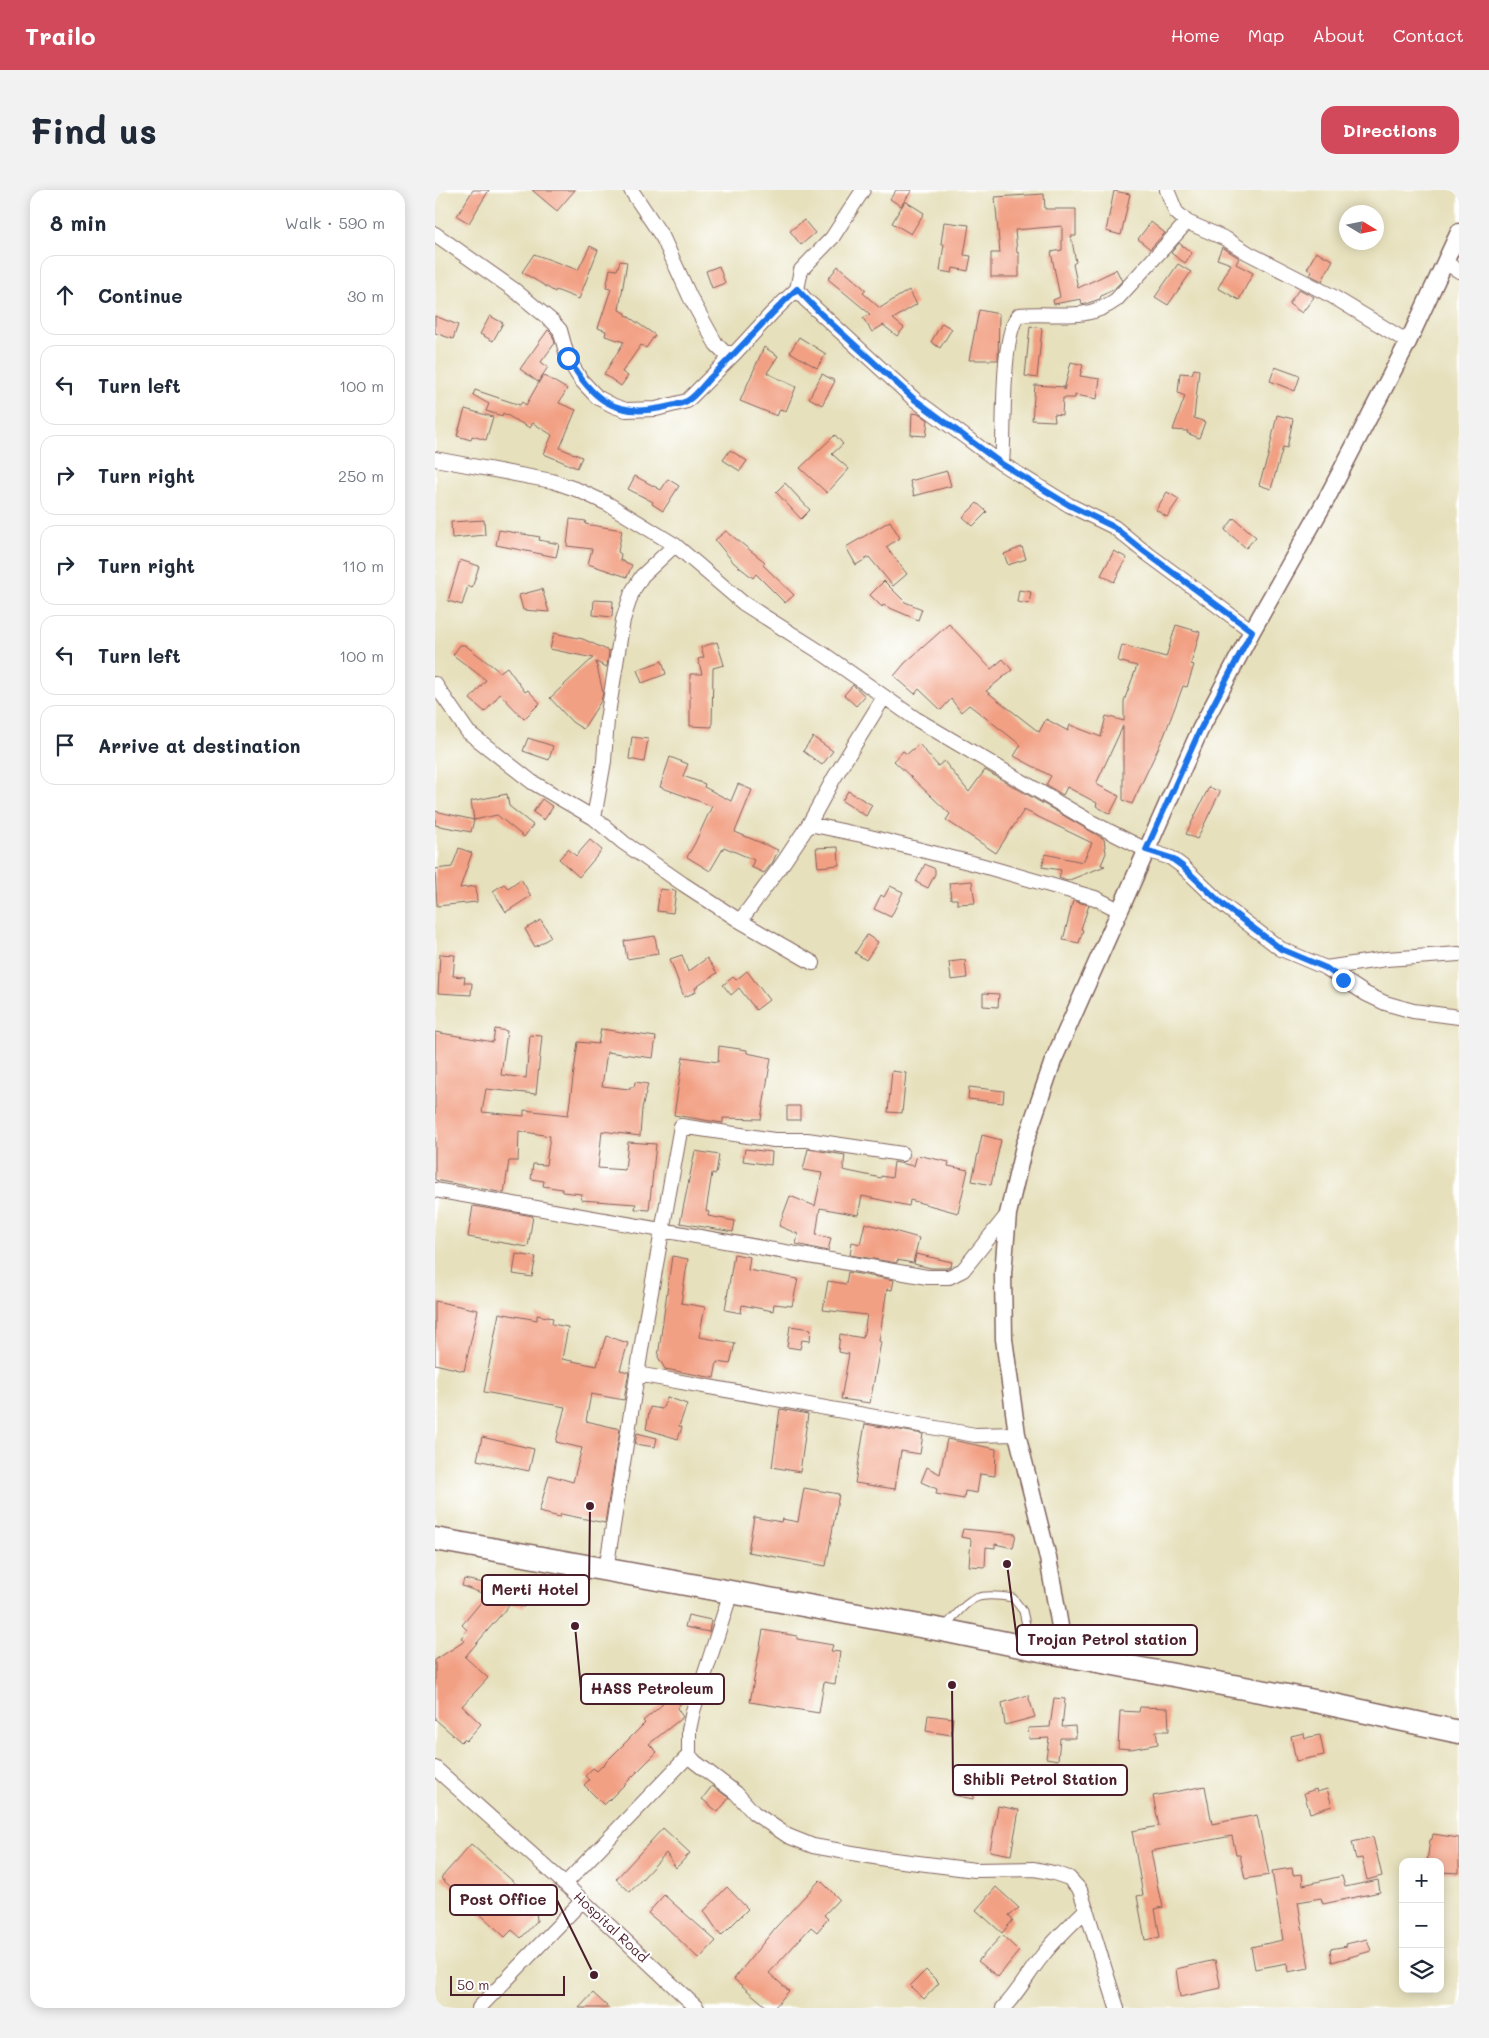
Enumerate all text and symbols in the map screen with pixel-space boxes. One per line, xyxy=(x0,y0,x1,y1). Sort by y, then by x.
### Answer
text: Trailo xyxy=(25,20,96,51)
text: Home xyxy=(1171,23,1220,47)
text: Map xyxy=(1248,23,1284,47)
text: About xyxy=(1312,23,1365,47)
text: Contact xyxy=(1393,23,1464,47)
button: Directions xyxy=(1321,106,1459,154)
text: Find us xyxy=(30,107,157,153)
north arrow xyxy=(1339,205,1384,250)
text: 8 min xyxy=(50,209,106,236)
text: Walk · 590 m xyxy=(285,212,385,233)
icon: ahead xyxy=(51,281,79,309)
text: Continue xyxy=(98,283,183,308)
text: 30 m xyxy=(347,285,384,306)
route start xyxy=(557,347,580,370)
icon: left xyxy=(51,371,79,399)
text: Turn left xyxy=(98,373,181,398)
text: 100 m xyxy=(339,375,384,396)
icon: right xyxy=(51,461,79,489)
text: Turn right xyxy=(98,463,195,488)
text: 250 m xyxy=(338,465,384,486)
icon: right xyxy=(51,551,79,579)
text: Turn right xyxy=(98,553,195,578)
text: 110 m xyxy=(342,555,384,576)
icon: left xyxy=(51,641,79,669)
text: Turn left xyxy=(98,643,181,668)
text: 100 m xyxy=(339,645,384,666)
icon: arrive xyxy=(51,731,79,759)
text: Arrive at destination xyxy=(98,733,301,758)
route end xyxy=(1332,969,1355,992)
callout: Merti Hotel xyxy=(482,1575,589,1605)
text: Merti Hotel xyxy=(492,1579,578,1599)
callout: Trojan Petrol station xyxy=(1017,1625,1197,1655)
text: Trojan Petrol station xyxy=(1027,1629,1187,1649)
callout: HASS Petroleum xyxy=(581,1674,724,1704)
text: HASS Petroleum xyxy=(591,1678,714,1698)
callout: Shibli Petrol Station xyxy=(953,1765,1127,1795)
text: Shibli Petrol Station xyxy=(963,1769,1117,1789)
map controls xyxy=(1399,1858,1444,1993)
button: + xyxy=(1399,1858,1444,1903)
callout: Post Office xyxy=(450,1885,557,1915)
street label: Hospital Road xyxy=(570,1887,653,1966)
text: Post Office xyxy=(460,1889,547,1909)
button: − xyxy=(1399,1903,1444,1948)
button: layers xyxy=(1399,1948,1444,1993)
scale bar xyxy=(450,1973,565,1996)
text: 50 m xyxy=(457,1975,489,1994)

